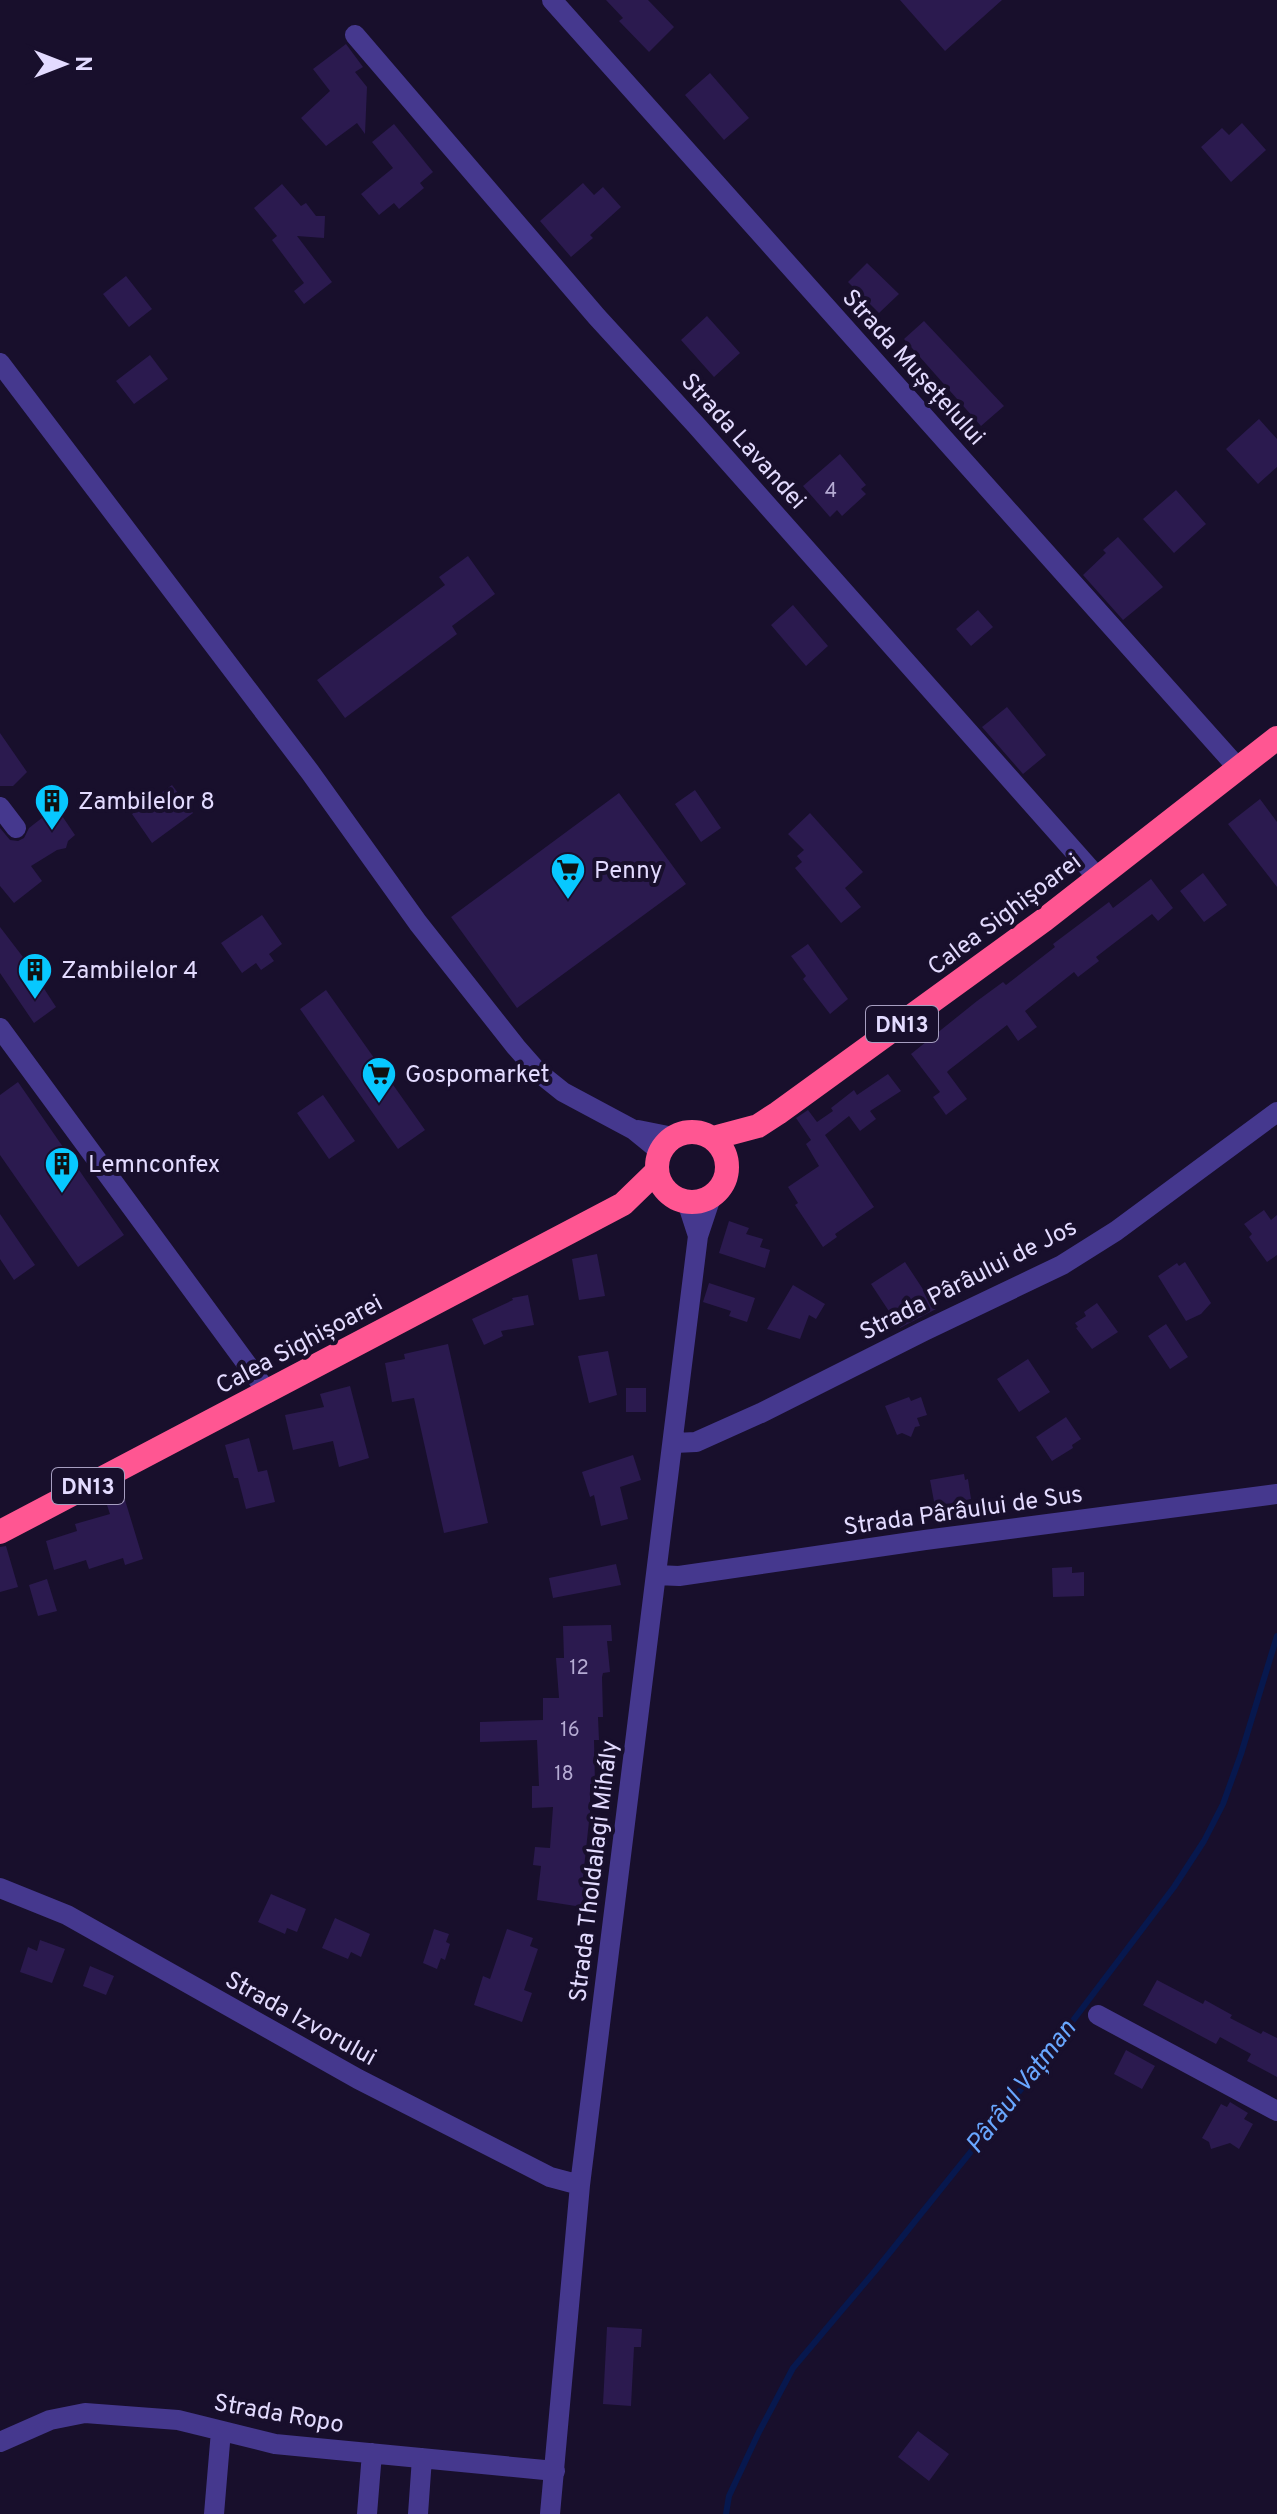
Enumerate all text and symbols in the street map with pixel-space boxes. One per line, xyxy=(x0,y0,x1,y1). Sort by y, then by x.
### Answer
north arrow xyxy=(24,24,104,104)
text: N xyxy=(68,56,95,72)
street label: Strada Mușețelului xyxy=(835,284,991,453)
street label: Strada Lavandei xyxy=(674,368,812,517)
house number: 4 xyxy=(825,479,837,505)
building icon: Zambilelor 8 xyxy=(33,782,71,832)
place label: Zambilelor 8 xyxy=(78,788,215,818)
street label: Calea Sighișoarei xyxy=(922,848,1088,983)
supermarket icon: Penny xyxy=(549,851,587,901)
place label: Penny xyxy=(594,857,662,887)
building icon: Zambilelor 4 xyxy=(16,951,54,1001)
place label: Zambilelor 4 xyxy=(61,957,198,987)
road number: DN13 xyxy=(866,1006,938,1042)
supermarket icon: Gospomarket xyxy=(360,1055,398,1105)
place label: Gospomarket xyxy=(405,1061,550,1091)
building icon: Lemnconfex xyxy=(43,1145,81,1195)
place label: Lemnconfex xyxy=(88,1151,220,1181)
street label: Strada Pârâului de Jos xyxy=(855,1213,1082,1348)
street label: Calea Sighișoarei xyxy=(211,1289,388,1402)
road number: DN13 xyxy=(52,1468,124,1504)
street label: Strada Pârâului de Sus xyxy=(842,1480,1085,1544)
house number: 12 xyxy=(569,1656,589,1682)
house number: 16 xyxy=(560,1718,580,1744)
street label: Strada Tholdalagi Mihály xyxy=(564,1739,626,2004)
house number: 18 xyxy=(554,1762,574,1788)
street label: Strada Izvorului xyxy=(219,1966,381,2074)
water label: Pârâul Vațman xyxy=(959,2014,1085,2161)
street label: Strada Ropo xyxy=(211,2389,346,2441)

